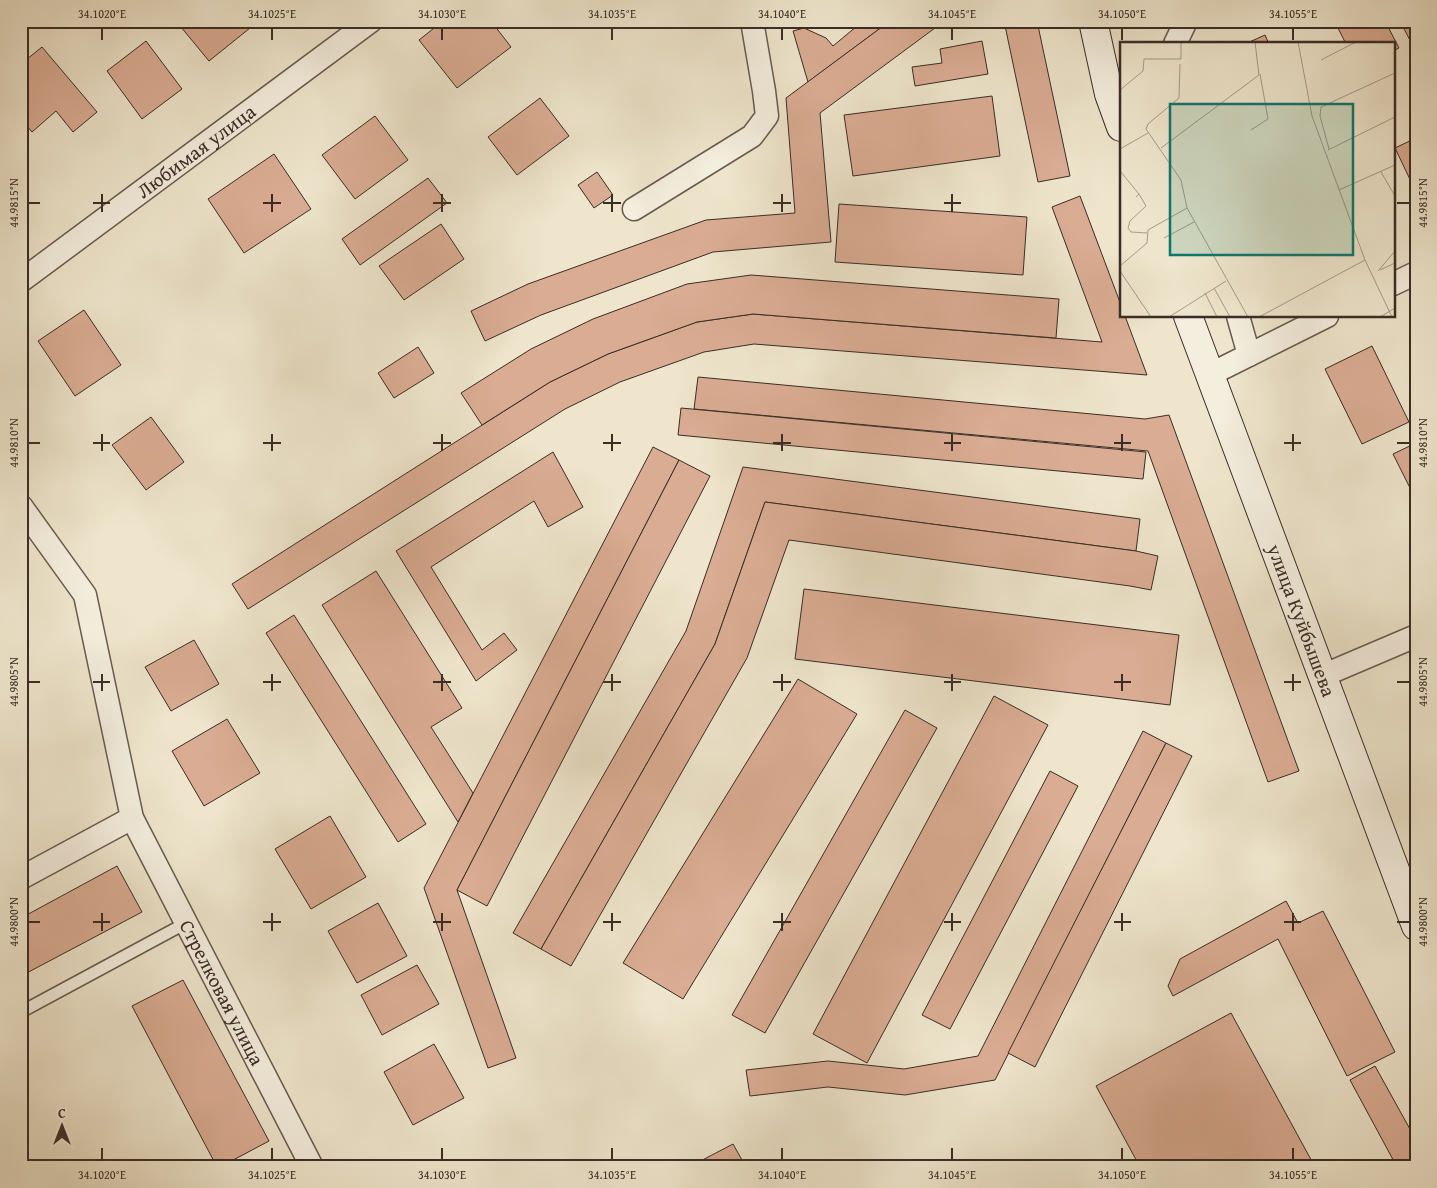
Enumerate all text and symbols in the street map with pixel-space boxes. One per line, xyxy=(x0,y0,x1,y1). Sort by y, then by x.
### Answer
text: 34.1020°E xyxy=(78,5,126,22)
text: 34.1025°E xyxy=(248,5,296,22)
text: 34.1030°E xyxy=(418,5,466,22)
text: 34.1035°E xyxy=(588,5,636,22)
text: 34.1040°E xyxy=(758,5,806,22)
text: 34.1045°E xyxy=(928,5,976,22)
text: 34.1050°E xyxy=(1098,5,1146,22)
text: 34.1055°E xyxy=(1269,5,1317,22)
inset map xyxy=(1120,42,1394,318)
street label: Любимая улица xyxy=(130,96,262,205)
text: 44.9815°N xyxy=(5,178,22,228)
text: 44.9815°N xyxy=(1414,178,1431,228)
text: 44.9810°N xyxy=(5,418,22,468)
text: 44.9810°N xyxy=(1414,418,1431,468)
street label: улица Куйбышева xyxy=(1260,539,1344,701)
text: 44.9805°N xyxy=(5,657,22,707)
text: 44.9805°N xyxy=(1414,657,1431,707)
text: 44.9800°N xyxy=(5,897,22,947)
text: 44.9800°N xyxy=(1414,897,1431,947)
street label: Стрелковая улица xyxy=(173,915,272,1071)
north arrow xyxy=(38,1100,88,1150)
text: С xyxy=(58,1103,66,1123)
text: 34.1020°E xyxy=(78,1166,126,1183)
text: 34.1025°E xyxy=(248,1166,296,1183)
text: 34.1030°E xyxy=(418,1166,466,1183)
text: 34.1035°E xyxy=(588,1166,636,1183)
text: 34.1040°E xyxy=(758,1166,806,1183)
text: 34.1045°E xyxy=(928,1166,976,1183)
text: 34.1050°E xyxy=(1098,1166,1146,1183)
text: 34.1055°E xyxy=(1269,1166,1317,1183)

